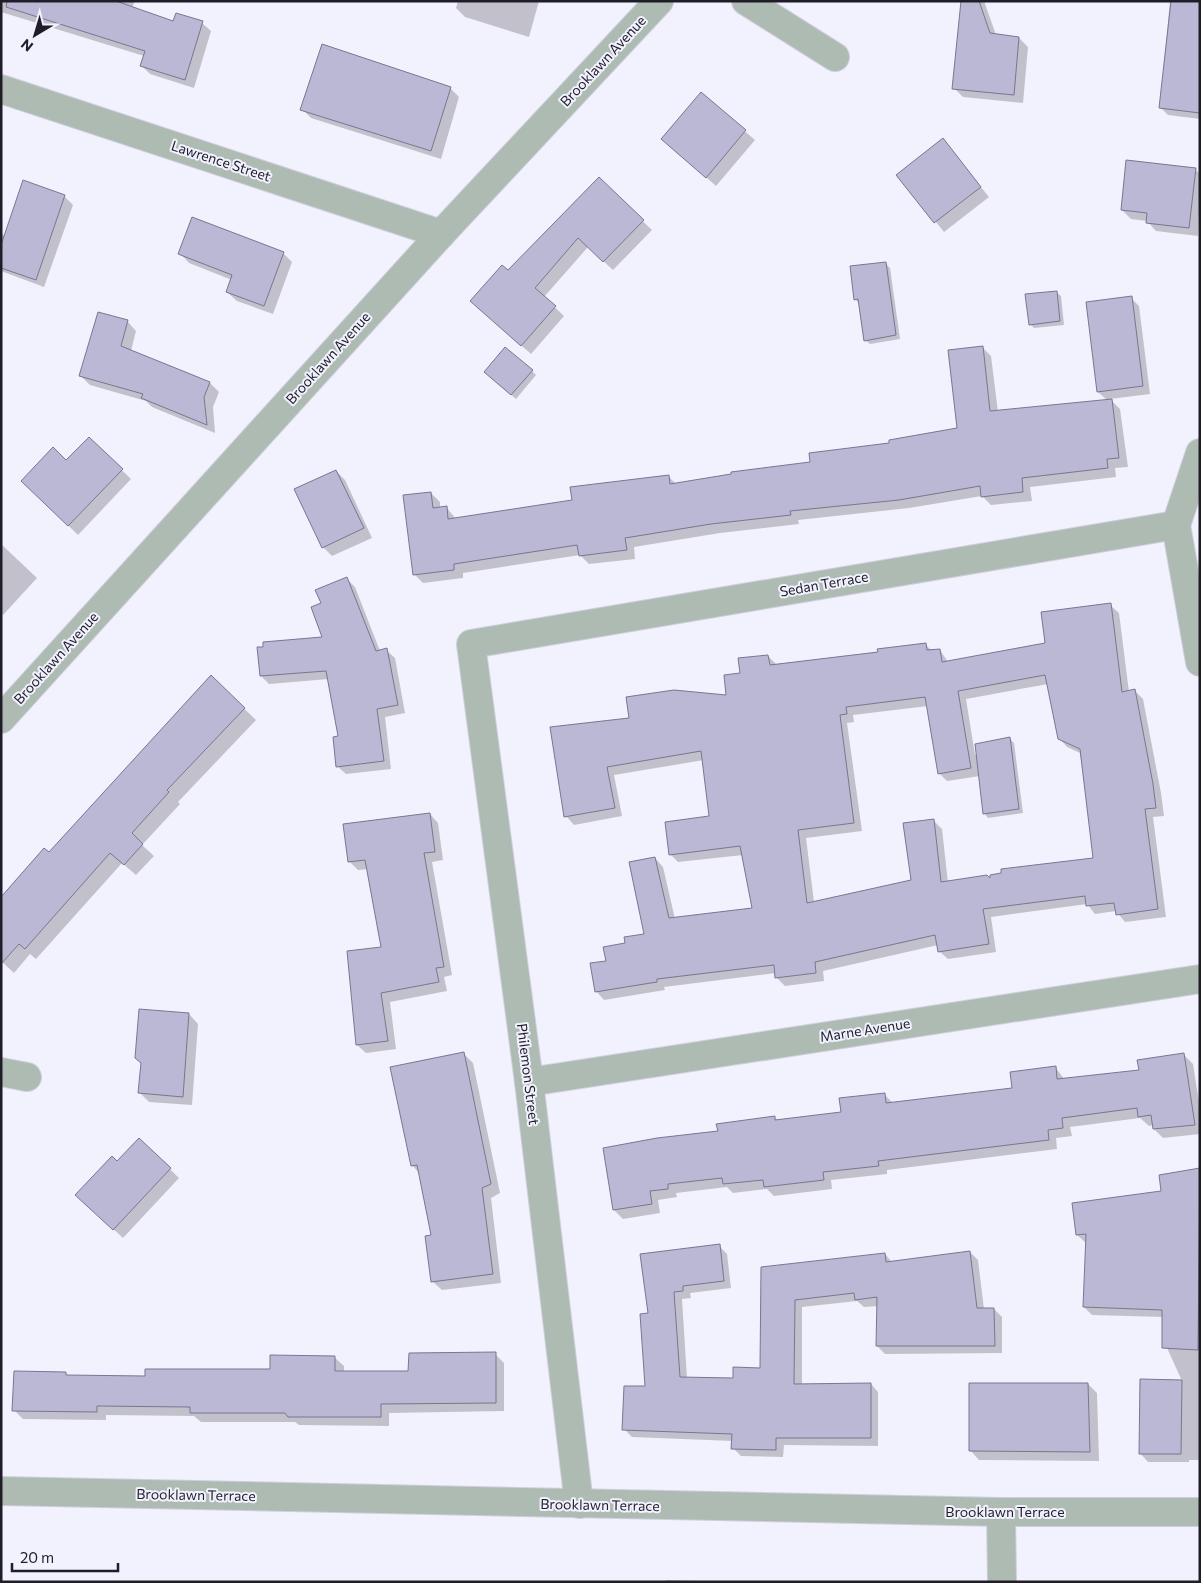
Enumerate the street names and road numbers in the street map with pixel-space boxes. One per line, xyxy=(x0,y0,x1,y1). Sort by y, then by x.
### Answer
street label: Brooklawn Avenue xyxy=(556,12,649,110)
street label: Lawrence Street xyxy=(169,136,273,185)
street label: Brooklawn Avenue xyxy=(282,308,373,407)
street label: Sedan Terrace xyxy=(778,567,870,600)
street label: Brooklawn Avenue xyxy=(10,608,101,707)
street label: Marne Avenue xyxy=(819,1014,911,1045)
street label: Philemon Street xyxy=(514,1022,543,1126)
street label: Brooklawn Terrace xyxy=(136,1485,256,1504)
street label: Brooklawn Terrace xyxy=(540,1495,660,1514)
street label: Brooklawn Terrace xyxy=(945,1503,1065,1520)

